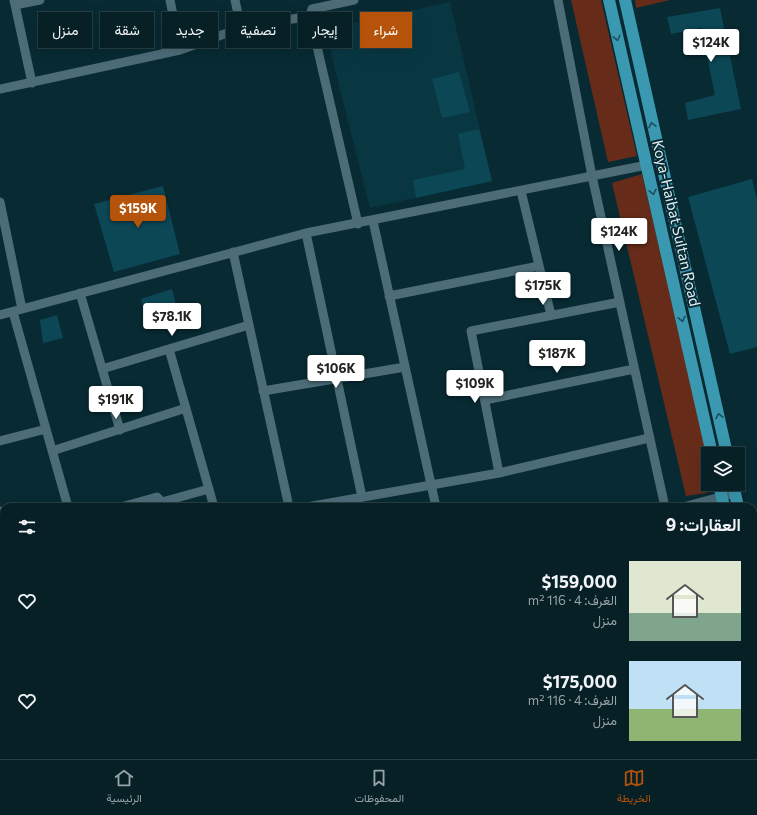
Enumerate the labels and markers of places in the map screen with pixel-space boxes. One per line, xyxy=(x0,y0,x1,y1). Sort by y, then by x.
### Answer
pin: $124K xyxy=(683,29,739,63)
pin: $159K xyxy=(110,195,166,229)
pin: $124K xyxy=(591,218,647,252)
pin: $175K xyxy=(515,272,571,306)
pin: $78.1K xyxy=(139,303,205,337)
pin: $187K xyxy=(529,340,585,374)
pin: $106K xyxy=(308,355,364,389)
pin: $109K xyxy=(447,370,503,404)
pin: $191K xyxy=(88,386,144,420)

